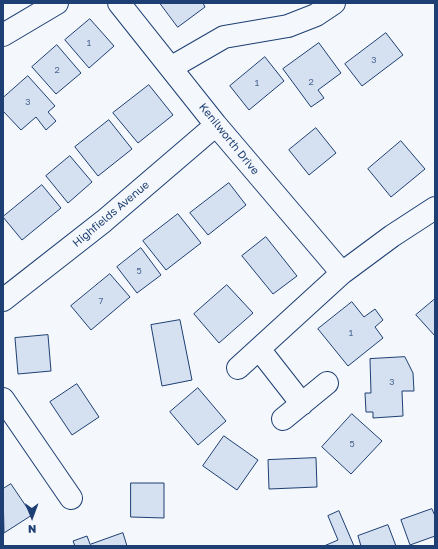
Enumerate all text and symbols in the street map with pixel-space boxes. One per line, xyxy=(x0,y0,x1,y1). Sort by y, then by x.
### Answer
house number: 1 xyxy=(87,38,91,48)
house number: 3 xyxy=(371,55,377,65)
house number: 2 xyxy=(54,65,60,75)
house number: 2 xyxy=(308,77,314,87)
house number: 1 xyxy=(255,78,259,88)
house number: 3 xyxy=(25,97,31,107)
street label: Kenilworth Drive xyxy=(196,101,262,177)
street label: Highfields Avenue xyxy=(70,178,152,250)
house number: 5 xyxy=(136,266,142,276)
house number: 7 xyxy=(99,296,103,306)
house number: 1 xyxy=(349,328,353,338)
house number: 3 xyxy=(389,377,395,387)
house number: 5 xyxy=(349,439,355,449)
north arrow xyxy=(12,497,52,537)
text: N xyxy=(28,523,37,536)

